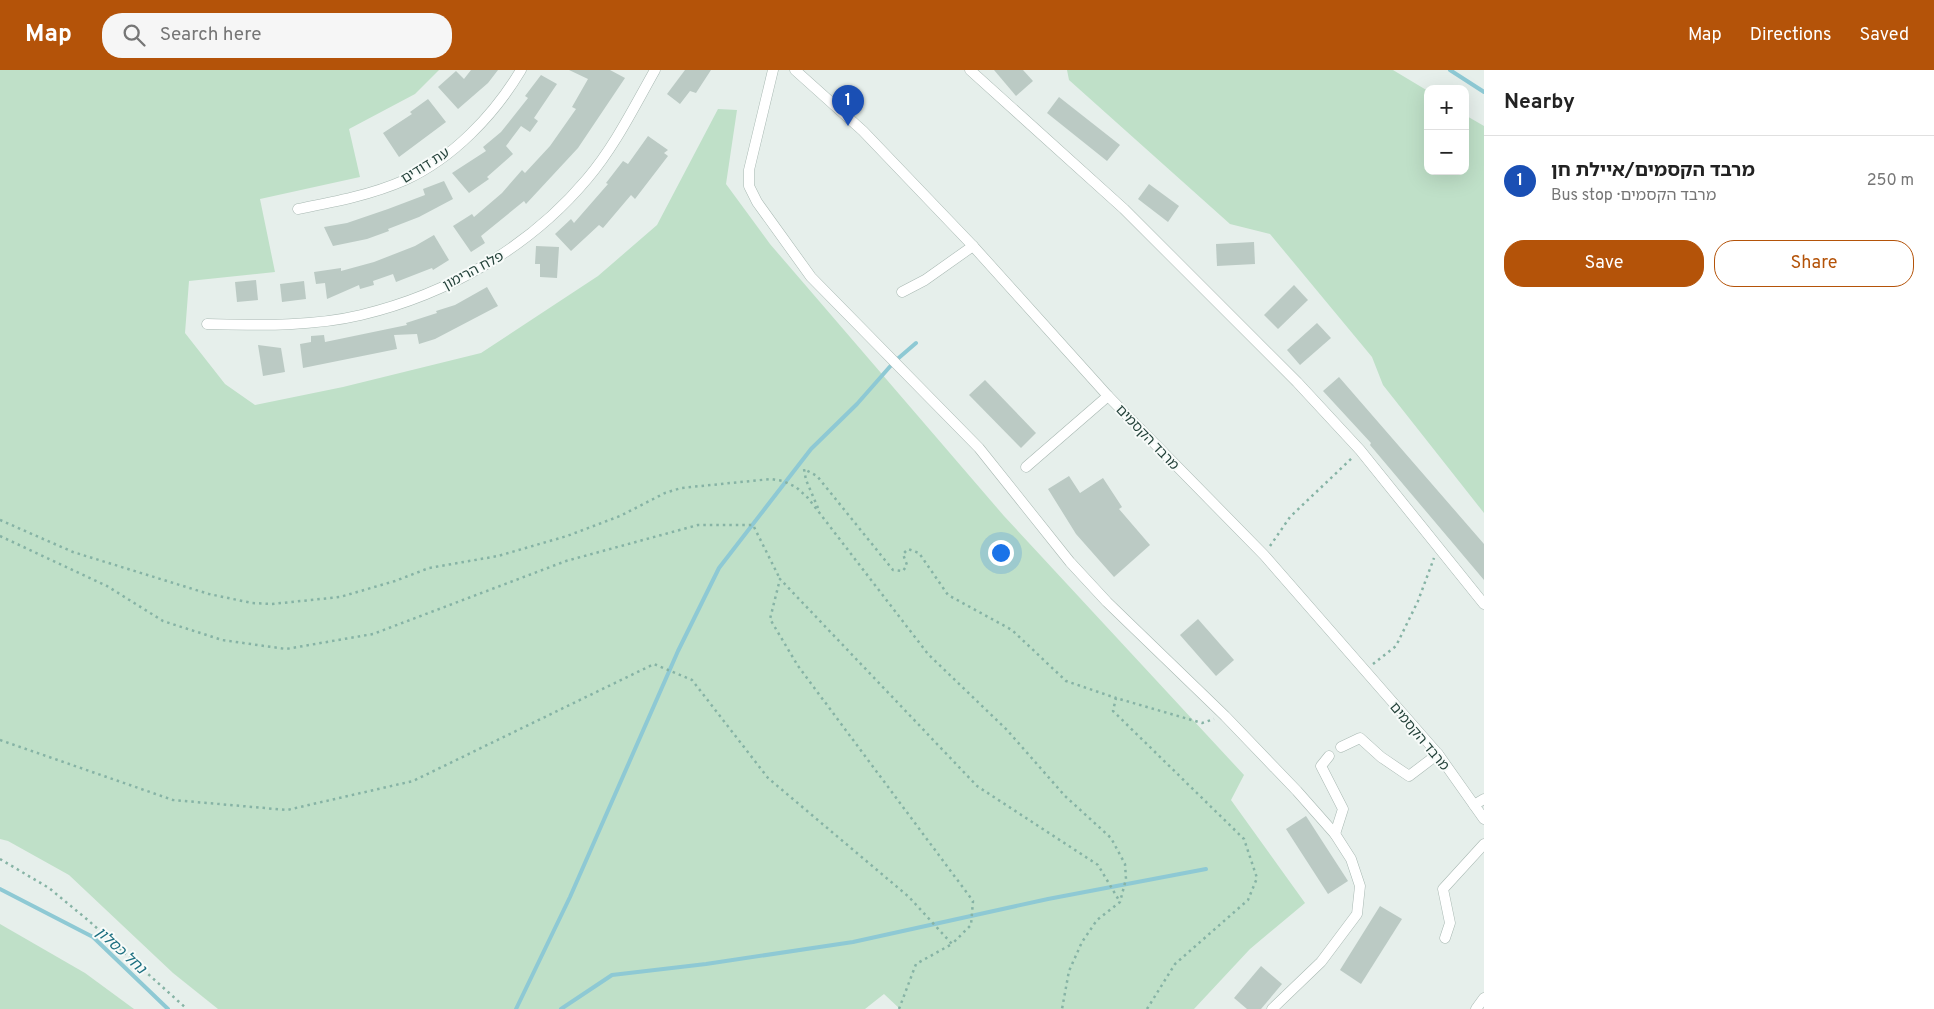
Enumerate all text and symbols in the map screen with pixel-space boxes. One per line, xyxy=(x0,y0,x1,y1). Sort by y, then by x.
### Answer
search box xyxy=(102,13,452,58)
text: Map xyxy=(25,20,72,50)
icon: search xyxy=(120,21,148,49)
text: Search here xyxy=(160,23,261,47)
text: Map xyxy=(1688,24,1722,47)
text: Directions xyxy=(1750,24,1832,47)
text: Saved xyxy=(1860,24,1909,47)
pin: 1 xyxy=(832,85,864,126)
map controls xyxy=(1424,85,1469,175)
button: + xyxy=(1424,85,1469,130)
text: Nearby xyxy=(1504,89,1575,116)
button: − xyxy=(1424,130,1469,175)
street label: עת דודים xyxy=(398,145,453,188)
text: מרבד הקסמים/איילת חן xyxy=(1551,159,1755,183)
text: 1 xyxy=(1517,171,1523,191)
text: 250 m xyxy=(1867,171,1914,191)
text: Bus stop · מרבד הקסמים xyxy=(1551,186,1716,206)
button: Save xyxy=(1504,240,1704,287)
button: Share xyxy=(1714,240,1914,287)
street label: פלח הרימון xyxy=(440,248,507,294)
street label: מרבד הקסמים xyxy=(1112,402,1182,474)
your location xyxy=(988,540,1014,566)
street label: מרבד הקסמים xyxy=(1385,699,1452,775)
water label: נחל כסלון xyxy=(91,924,150,980)

